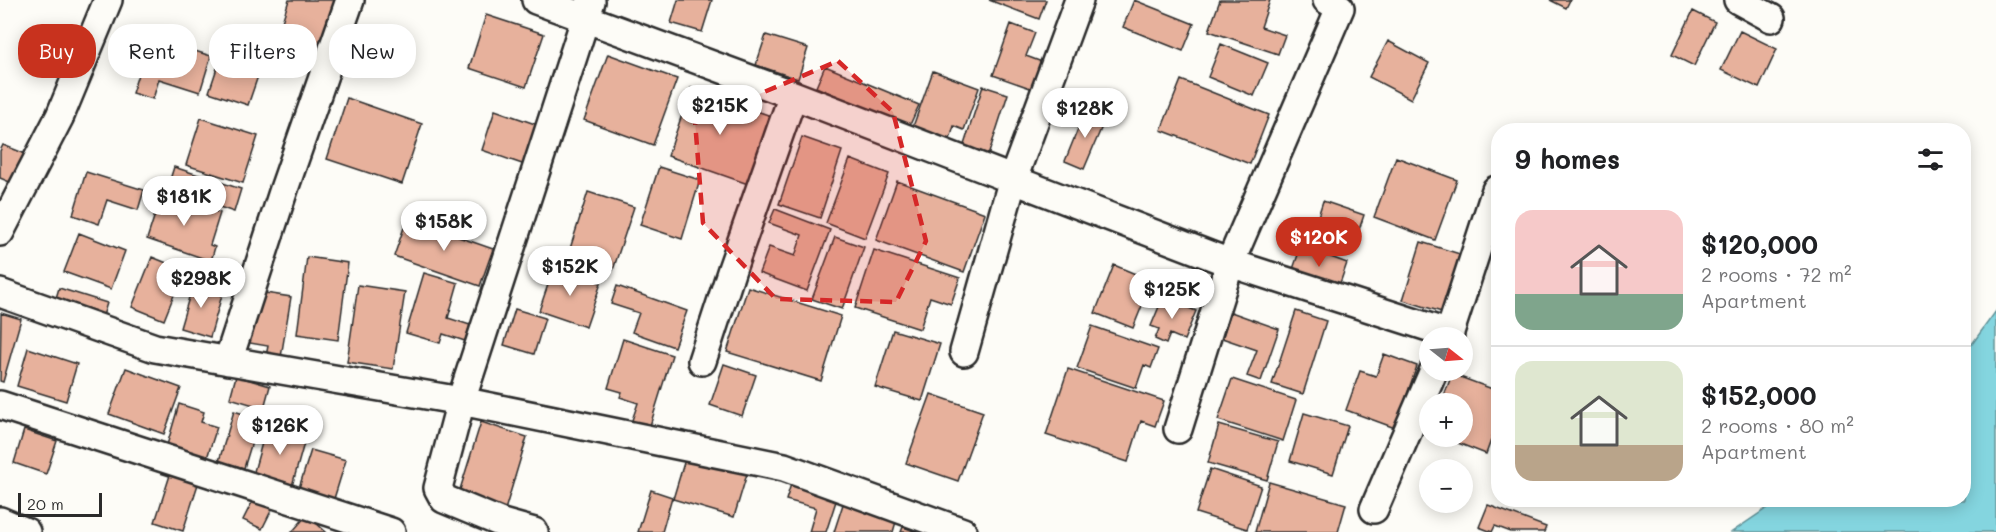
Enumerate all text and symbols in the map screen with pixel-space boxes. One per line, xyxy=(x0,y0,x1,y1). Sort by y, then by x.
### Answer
chip: Buy xyxy=(18,24,96,78)
chip: Rent xyxy=(108,24,197,78)
chip: Filters xyxy=(209,24,317,78)
chip: New xyxy=(329,24,416,78)
pin: $215K xyxy=(678,85,762,136)
pin: $128K xyxy=(1043,88,1127,139)
text: $215K xyxy=(691,91,749,117)
text: $128K xyxy=(1056,94,1114,120)
text: 9 homes xyxy=(1515,142,1620,176)
icon: filters xyxy=(1914,143,1947,176)
pin: $181K xyxy=(142,176,226,227)
text: $181K xyxy=(156,182,212,208)
pin: $158K xyxy=(402,201,486,252)
text: $158K xyxy=(415,207,473,233)
pin: $120K xyxy=(1277,217,1361,268)
text: $120K xyxy=(1290,223,1348,249)
text: $120,000 xyxy=(1701,227,1818,261)
icon: home xyxy=(1563,234,1635,306)
pin: $152K xyxy=(528,246,612,297)
text: $152K xyxy=(541,252,599,278)
pin: $298K xyxy=(159,258,243,309)
text: 2 rooms · 72 m² xyxy=(1701,261,1852,287)
text: $298K xyxy=(170,264,232,290)
pin: $125K xyxy=(1130,269,1214,320)
text: $125K xyxy=(1143,275,1201,301)
text: Apartment xyxy=(1701,287,1807,313)
north arrow xyxy=(1419,327,1473,381)
map controls xyxy=(1419,327,1473,513)
text: $152,000 xyxy=(1701,378,1816,412)
icon: home xyxy=(1563,385,1635,457)
button: + xyxy=(1419,393,1473,447)
pin: $126K xyxy=(238,405,322,456)
text: $126K xyxy=(251,411,309,437)
text: 2 rooms · 80 m² xyxy=(1701,412,1854,438)
text: Apartment xyxy=(1701,438,1807,464)
button: − xyxy=(1419,459,1473,513)
scale bar xyxy=(18,490,102,518)
text: 20 m xyxy=(27,493,64,514)

